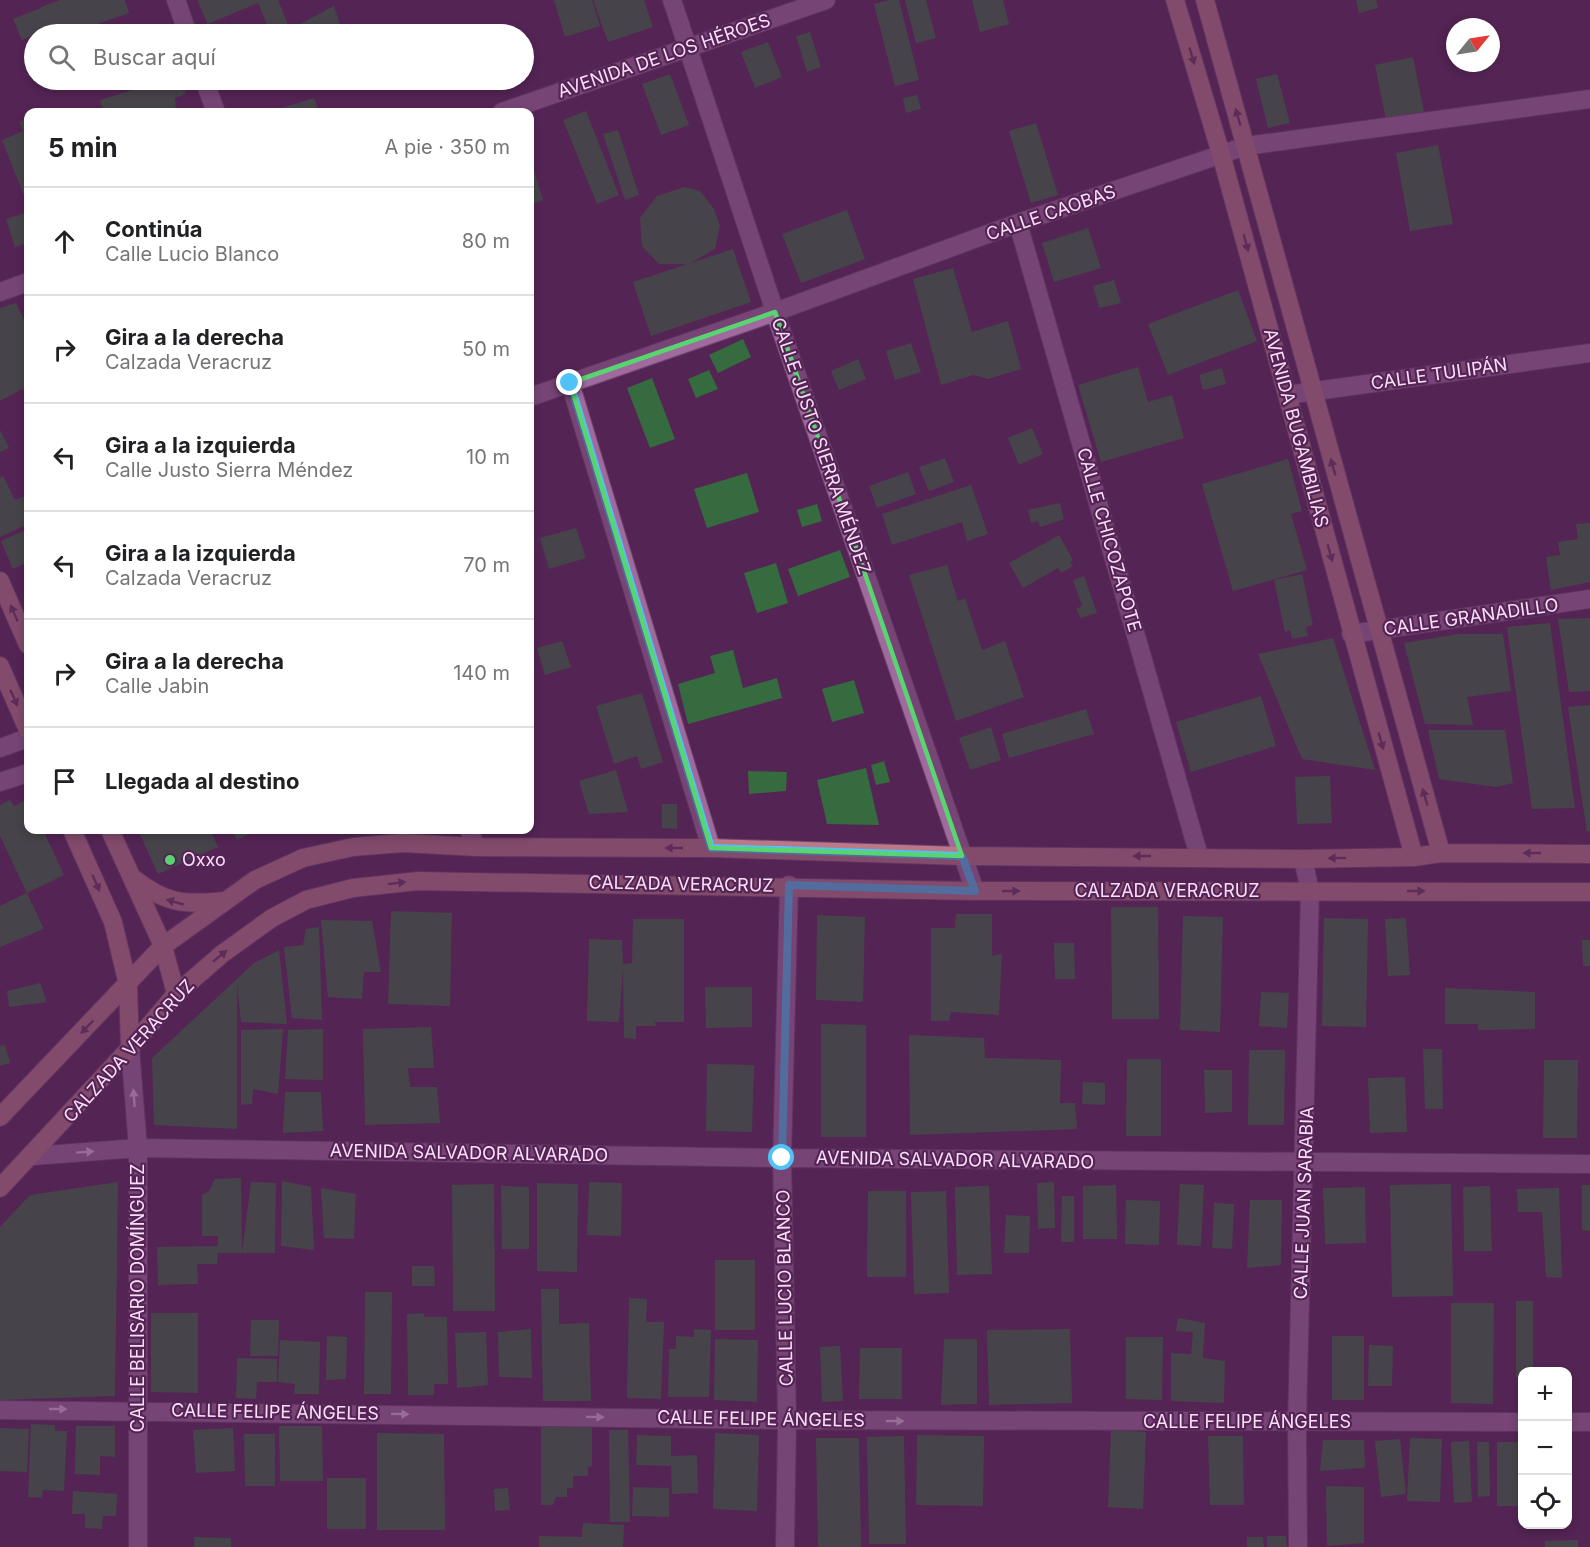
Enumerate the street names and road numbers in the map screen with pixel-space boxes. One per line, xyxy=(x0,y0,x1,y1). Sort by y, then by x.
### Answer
street label: AVENIDA DE LOS HÉROES xyxy=(554,8,773,102)
street label: CALLE CAOBAS xyxy=(983,181,1118,245)
street label: CALLE JUSTO SIERRA MÉNDEZ xyxy=(768,314,876,577)
street label: AVENIDA BUGAMBILIAS xyxy=(1260,326,1333,530)
street label: CALLE TULIPÁN xyxy=(1369,353,1509,393)
street label: CALLE CHICOZAPOTE xyxy=(1073,445,1146,634)
street label: CALLE GRANADILLO xyxy=(1382,594,1560,639)
street label: CALZADA VERACRUZ xyxy=(588,871,774,896)
street label: CALZADA VERACRUZ xyxy=(1074,880,1260,901)
street label: CALZADA VERACRUZ xyxy=(59,975,198,1126)
street label: CALLE JUAN SARABIA xyxy=(1290,1106,1317,1300)
street label: AVENIDA SALVADOR ALVARADO xyxy=(330,1140,608,1165)
street label: AVENIDA SALVADOR ALVARADO xyxy=(816,1147,1094,1172)
street label: CALLE BELISARIO DOMÍNGUEZ xyxy=(126,1164,148,1432)
street label: CALLE LUCIO BLANCO xyxy=(772,1189,797,1387)
street label: CALLE FELIPE ÁNGELES xyxy=(171,1398,379,1424)
street label: CALLE FELIPE ÁNGELES xyxy=(657,1405,865,1431)
street label: CALLE FELIPE ÁNGELES xyxy=(1143,1410,1351,1432)

